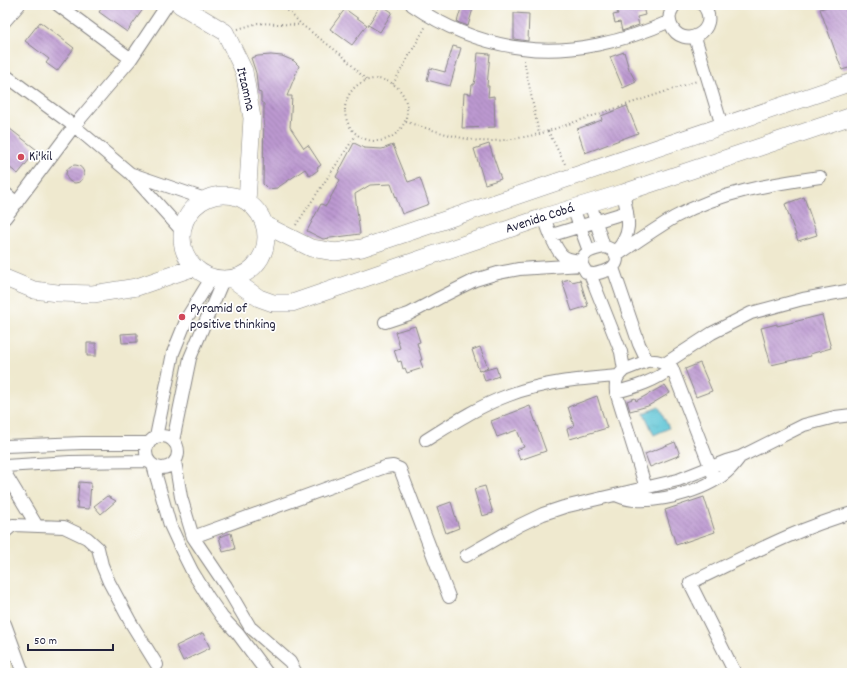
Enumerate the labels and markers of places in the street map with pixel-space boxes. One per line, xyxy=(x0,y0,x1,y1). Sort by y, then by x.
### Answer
place label: Ki'kil xyxy=(29,147,53,167)
marker: Ki'kil xyxy=(16,152,26,162)
place label: Pyramid of positive thinking xyxy=(190,299,276,335)
marker: Pyramid of positive thinking xyxy=(177,312,187,322)

